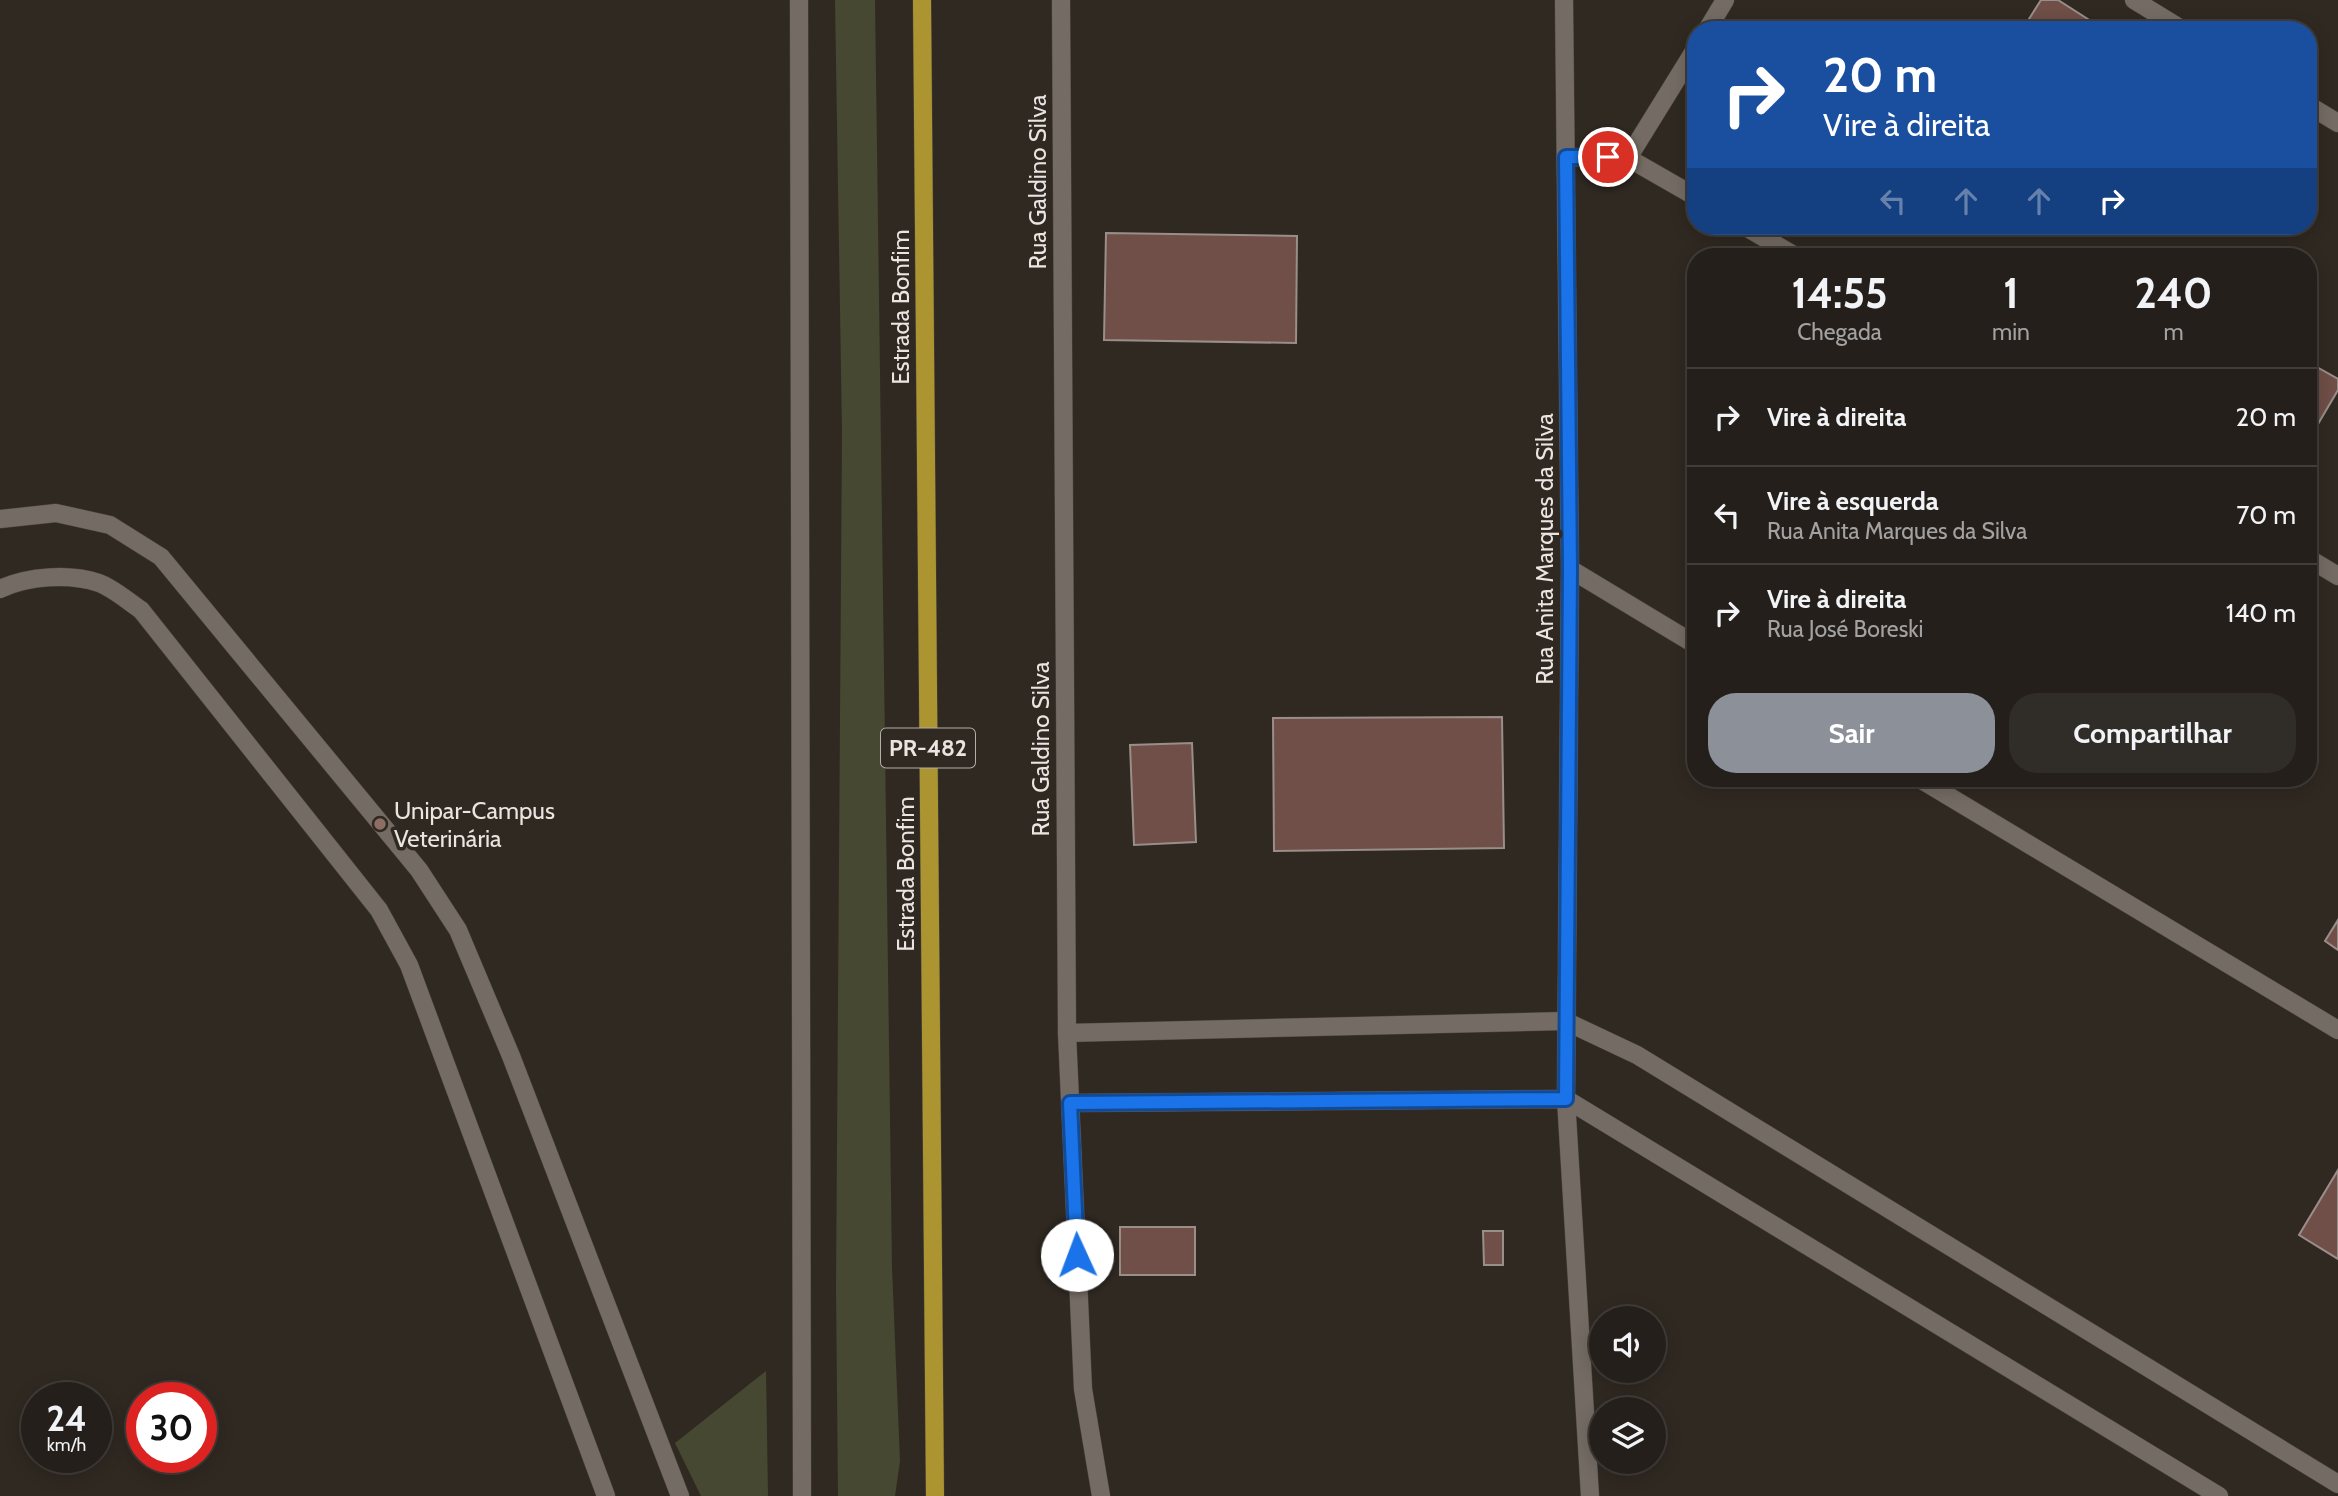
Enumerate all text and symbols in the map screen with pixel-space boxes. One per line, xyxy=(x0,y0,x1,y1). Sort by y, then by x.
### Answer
text: 20 m xyxy=(1823,45,1937,104)
icon: right xyxy=(1708,49,1799,140)
street label: Rua Galdino Silva xyxy=(1023,94,1052,269)
text: Vire à direita xyxy=(1823,105,1990,144)
pin xyxy=(1578,127,1638,187)
icon: arrive xyxy=(1589,138,1627,176)
icon: left xyxy=(1874,182,1912,220)
icon: ahead xyxy=(1947,182,1985,220)
icon: ahead xyxy=(2020,182,2058,220)
icon: right xyxy=(2093,182,2131,220)
street label: Estrada Bonfim xyxy=(886,229,915,385)
text: 14:55 xyxy=(1792,267,1888,319)
text: 1 xyxy=(2003,267,2019,319)
text: 240 xyxy=(2135,267,2212,319)
text: Chegada xyxy=(1797,318,1882,346)
text: min xyxy=(1992,318,2030,346)
text: m xyxy=(2163,318,2184,346)
icon: right xyxy=(1708,398,1746,436)
text: Vire à direita xyxy=(1767,401,1907,433)
text: 20 m xyxy=(2236,401,2296,433)
street label: Rua Anita Marques da Silva xyxy=(1530,413,1559,685)
text: Vire à esquerda xyxy=(1767,485,1939,517)
icon: left xyxy=(1708,496,1746,534)
text: 70 m xyxy=(2236,499,2296,531)
text: Rua Anita Marques da Silva xyxy=(1767,517,2027,545)
text: Vire à direita xyxy=(1767,583,1907,615)
icon: right xyxy=(1708,594,1746,632)
text: 140 m xyxy=(2226,597,2296,629)
text: Rua José Boreski xyxy=(1767,615,1923,643)
street label: Rua Galdino Silva xyxy=(1026,661,1055,836)
button: Sair xyxy=(1708,693,1995,773)
button: Compartilhar xyxy=(2009,693,2296,773)
road number: PR-482 xyxy=(881,728,975,768)
place label: Unipar-Campus Veterinária xyxy=(394,796,555,853)
street label: Estrada Bonfim xyxy=(891,796,920,952)
marker: Unipar-Campus Veterinária xyxy=(372,816,388,832)
position arrow xyxy=(1040,1218,1114,1292)
map controls xyxy=(1589,1306,1666,1474)
button: sound xyxy=(1589,1306,1666,1383)
speed limit sign: 30 xyxy=(126,1382,217,1473)
text: 24 xyxy=(46,1397,87,1440)
button: layers xyxy=(1589,1397,1666,1474)
text: km/h xyxy=(47,1434,86,1456)

